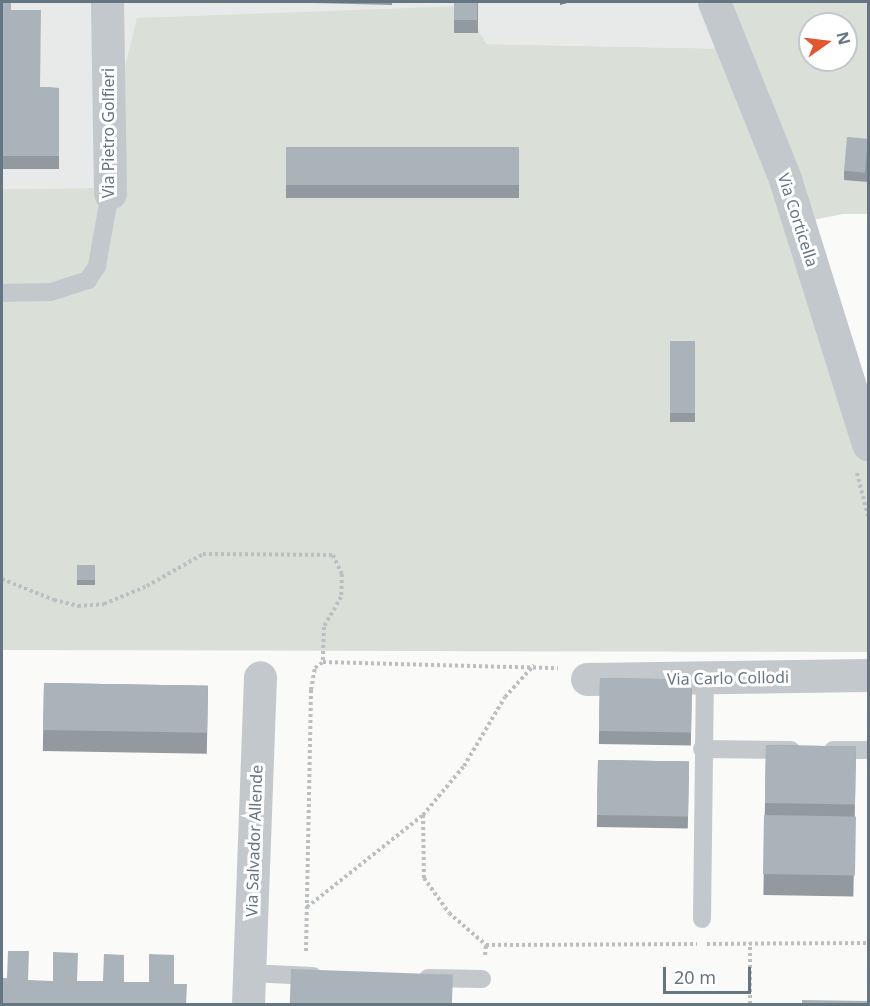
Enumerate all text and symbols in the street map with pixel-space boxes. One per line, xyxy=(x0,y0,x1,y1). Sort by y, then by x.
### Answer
north arrow xyxy=(798,12,858,72)
text: N xyxy=(831,29,856,47)
street label: Via Pietro Golfieri xyxy=(98,68,118,198)
street label: Via Corticella xyxy=(774,171,822,269)
street label: Via Carlo Collodi xyxy=(667,667,789,689)
street label: Via Salvador Allende xyxy=(242,765,266,917)
scale bar xyxy=(666,955,754,993)
text: 20 m xyxy=(674,965,716,989)

